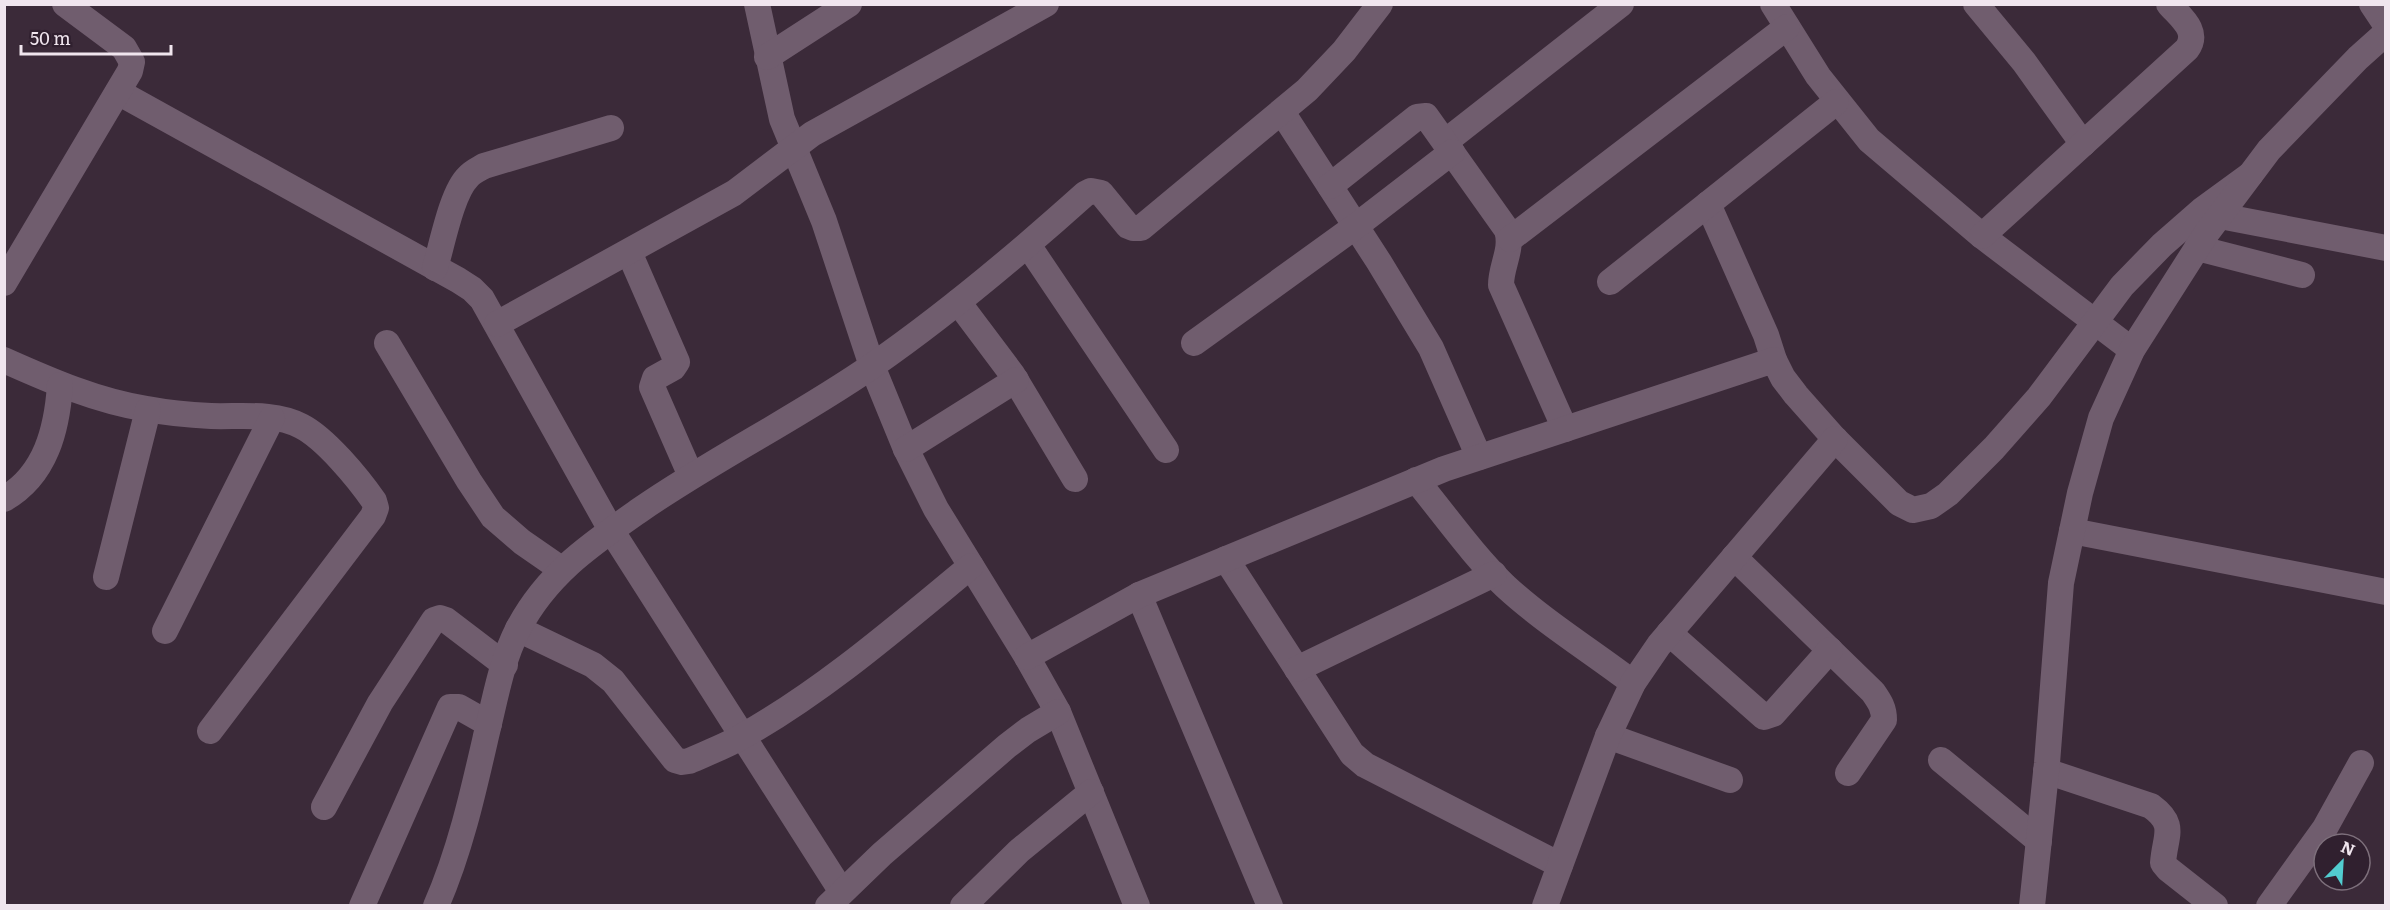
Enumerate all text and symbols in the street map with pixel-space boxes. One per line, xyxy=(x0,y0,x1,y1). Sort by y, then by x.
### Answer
scale bar xyxy=(21,18,171,56)
text: 50 m xyxy=(30,24,71,51)
north arrow xyxy=(2312,832,2372,892)
text: N xyxy=(2337,834,2360,861)

